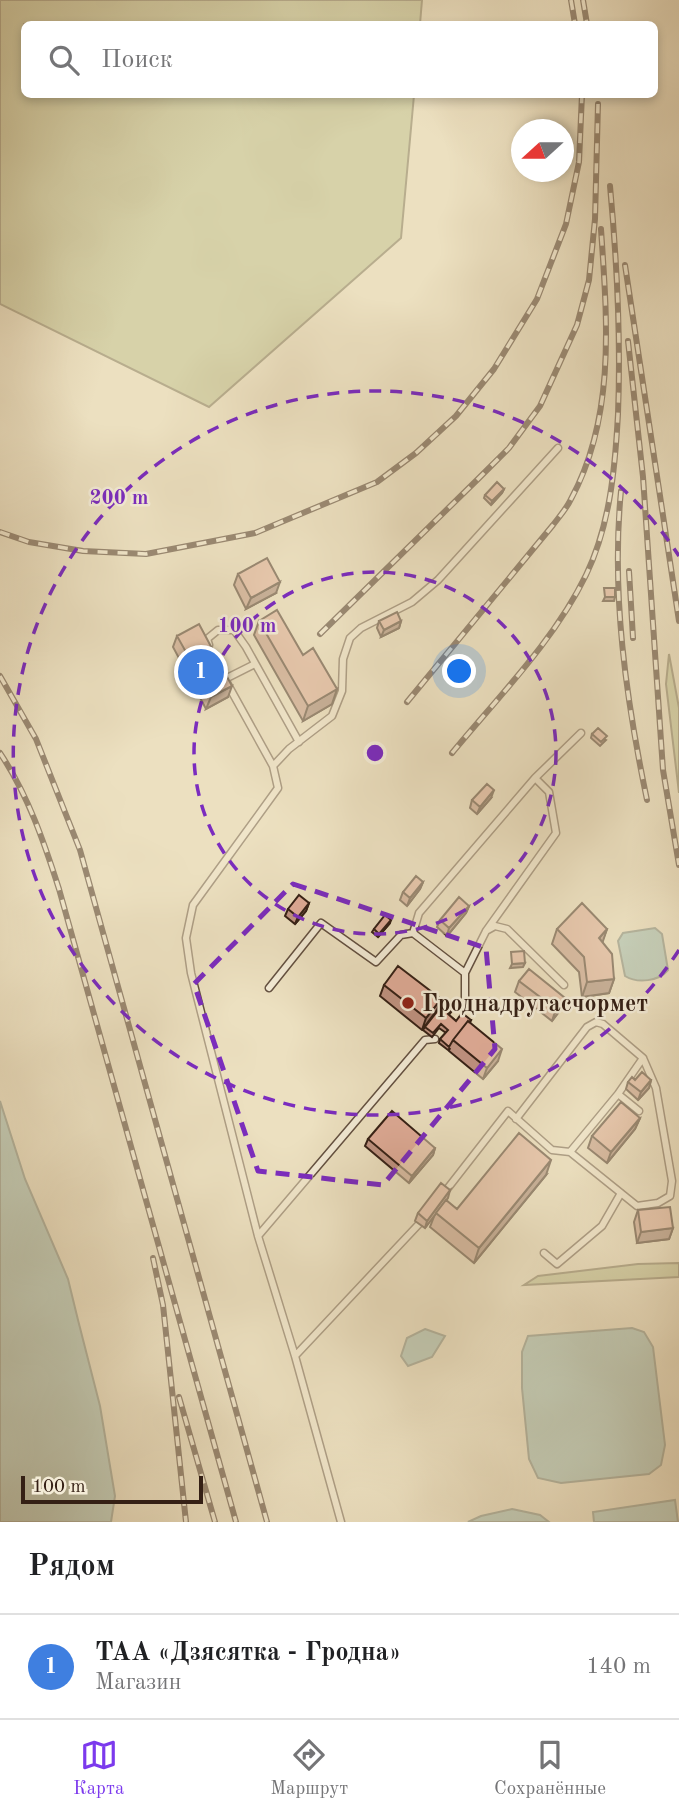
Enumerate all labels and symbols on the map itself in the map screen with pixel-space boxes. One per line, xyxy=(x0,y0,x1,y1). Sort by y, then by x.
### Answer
north arrow xyxy=(511,119,574,182)
text: 200 m xyxy=(89,488,149,509)
text: 100 m xyxy=(217,616,277,637)
pin: 1 xyxy=(178,646,224,698)
your location xyxy=(442,654,476,688)
centre of rings xyxy=(363,741,387,765)
place label: Гроднадругасчормет xyxy=(422,993,648,1017)
marker: Гроднадругасчормет xyxy=(400,995,416,1011)
scale bar xyxy=(21,1473,203,1505)

